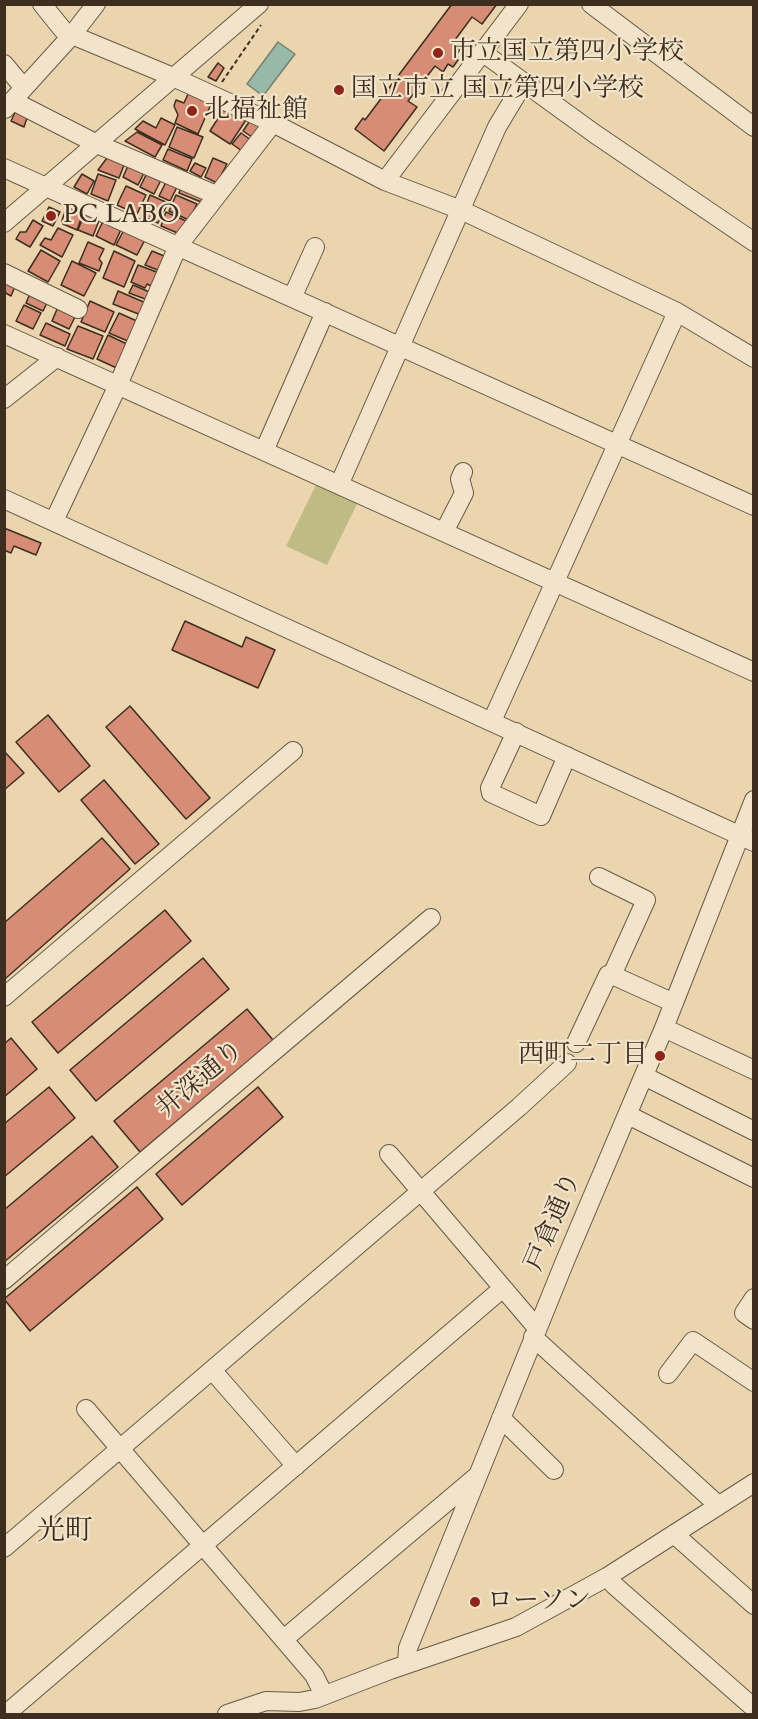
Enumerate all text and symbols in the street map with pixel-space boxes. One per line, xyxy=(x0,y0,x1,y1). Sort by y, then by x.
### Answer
place label: 市立国立第四小学校 xyxy=(450,37,684,69)
marker: 市立国立第四小学校 xyxy=(431,46,445,60)
place label: 国立市立 国立第四小学校 xyxy=(351,74,644,106)
marker: 国立市立 国立第四小学校 xyxy=(332,83,346,97)
place label: 北福祉館 xyxy=(204,95,308,127)
marker: 北福祉館 xyxy=(185,104,199,118)
place label: PC LABO xyxy=(63,200,180,232)
marker: PC LABO xyxy=(44,209,58,223)
street label: 井深通り xyxy=(151,1035,251,1125)
place label: 西町二丁目 xyxy=(518,1040,648,1072)
marker: 西町二丁目 xyxy=(653,1049,667,1063)
street label: 戸倉通り xyxy=(519,1168,589,1276)
district label: 光町 xyxy=(37,1516,93,1550)
place label: ローソン xyxy=(487,1586,591,1618)
marker: ローソン xyxy=(468,1595,482,1609)

